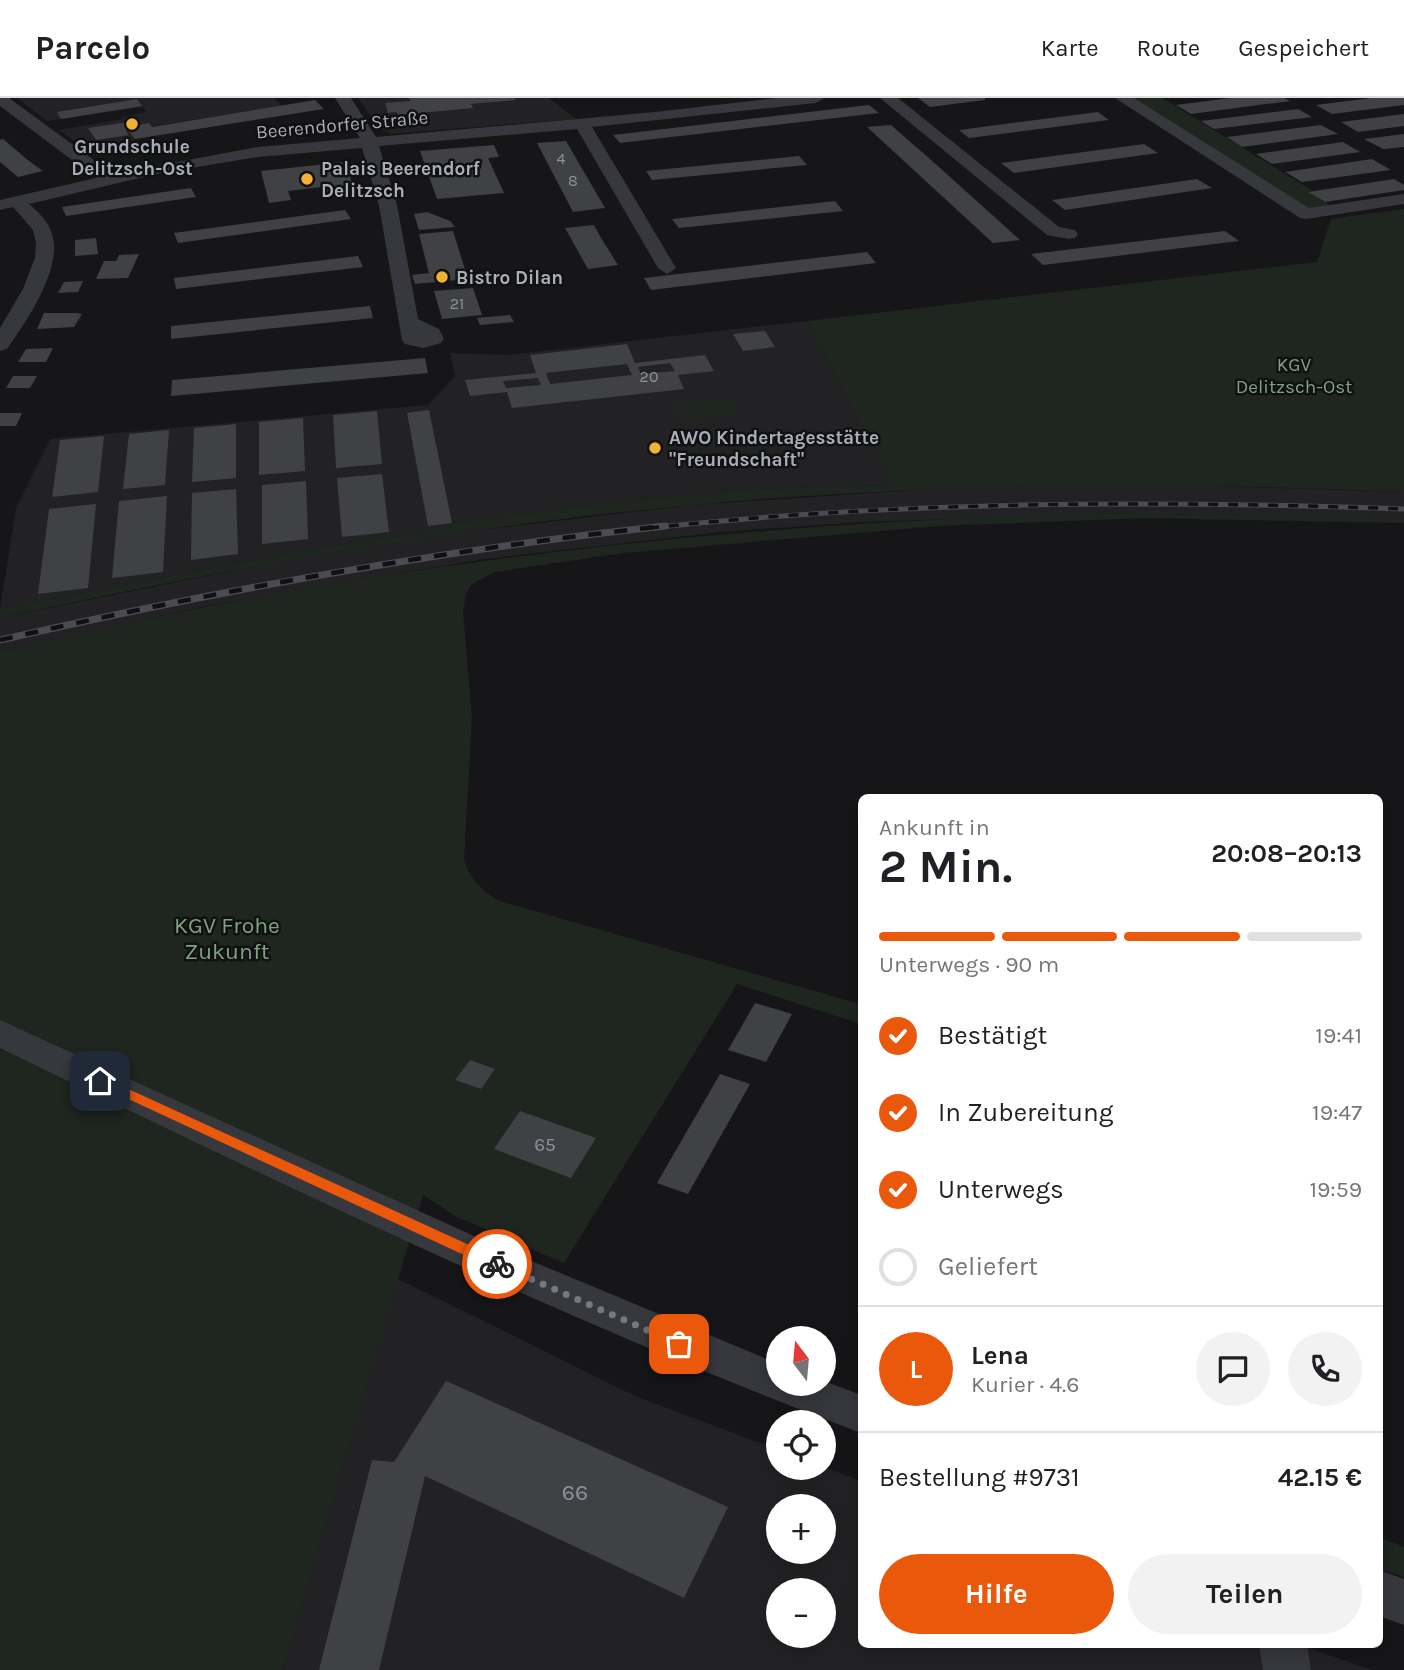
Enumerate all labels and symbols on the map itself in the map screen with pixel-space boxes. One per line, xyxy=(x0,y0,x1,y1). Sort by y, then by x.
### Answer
street label: Beerendorfer Straße xyxy=(255,107,429,143)
marker: Grundschule Delitzsch-Ost xyxy=(124,116,140,132)
place label: Grundschule Delitzsch-Ost xyxy=(71,136,193,180)
house number: 4 xyxy=(557,149,566,168)
place label: Palais Beerendorf Delitzsch xyxy=(321,158,481,202)
marker: Palais Beerendorf Delitzsch xyxy=(299,171,315,187)
house number: 8 xyxy=(568,171,578,190)
place label: Bistro Dilan xyxy=(456,267,563,289)
marker: Bistro Dilan xyxy=(434,269,450,285)
house number: 21 xyxy=(450,294,464,313)
park label: KGV Delitzsch-Ost xyxy=(1236,354,1352,398)
house number: 20 xyxy=(640,367,658,386)
place label: AWO Kindertagesstätte "Freundschaft" xyxy=(669,427,879,471)
marker: AWO Kindertagesstätte "Freundschaft" xyxy=(647,440,663,456)
park label: KGV Frohe Zukunft xyxy=(174,912,280,965)
pin xyxy=(70,1051,130,1111)
house number: 65 xyxy=(534,1134,556,1156)
courier xyxy=(462,1229,532,1299)
pin xyxy=(649,1314,709,1374)
north arrow xyxy=(766,1326,836,1396)
house number: 66 xyxy=(562,1479,588,1506)

